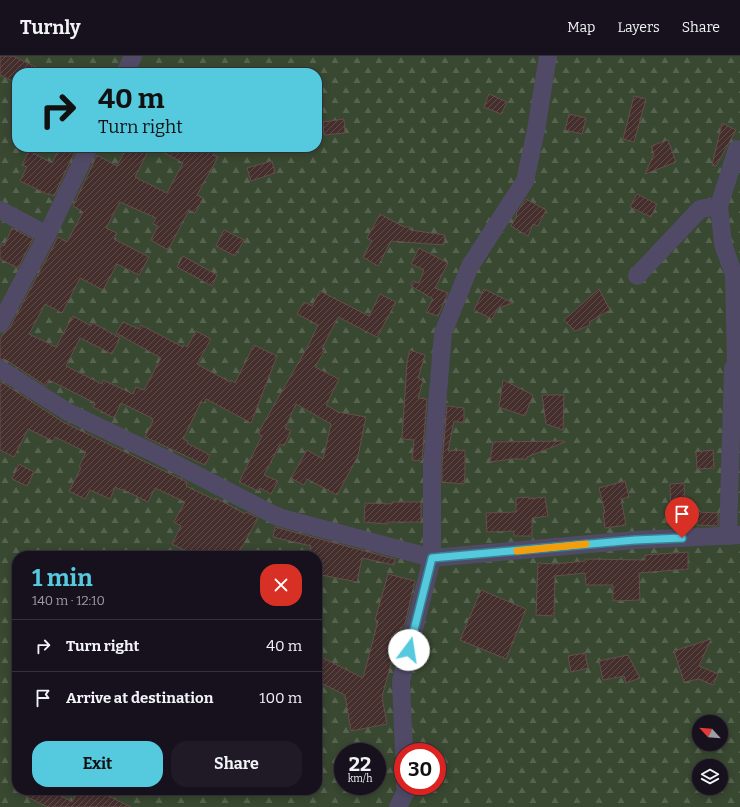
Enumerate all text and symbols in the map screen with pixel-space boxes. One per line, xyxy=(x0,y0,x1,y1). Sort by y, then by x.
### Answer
text: Turnly xyxy=(20,16,81,39)
text: Map xyxy=(567,19,595,36)
text: Layers xyxy=(617,19,660,36)
text: Share xyxy=(682,19,720,36)
text: 40 m xyxy=(98,82,165,115)
icon: right xyxy=(32,84,84,136)
text: Turn right xyxy=(98,116,183,138)
pin xyxy=(665,497,699,538)
icon: arrive xyxy=(671,503,693,525)
text: 1 min xyxy=(32,564,93,592)
button: close xyxy=(260,564,302,606)
text: 140 m · 12:10 xyxy=(32,593,105,608)
position arrow xyxy=(388,629,430,671)
icon: right xyxy=(32,635,54,657)
text: Turn right xyxy=(66,637,139,655)
text: 40 m xyxy=(266,637,302,655)
icon: arrive xyxy=(32,687,54,709)
text: Arrive at destination xyxy=(66,689,213,707)
text: 100 m xyxy=(259,689,302,707)
north arrow xyxy=(692,715,728,751)
map controls xyxy=(692,715,728,795)
button: Exit xyxy=(32,741,163,787)
button: Share xyxy=(171,741,302,787)
speed limit sign: 30 xyxy=(394,743,446,795)
text: 22 xyxy=(349,752,371,776)
button: layers xyxy=(692,759,728,795)
text: km/h xyxy=(348,773,372,785)

